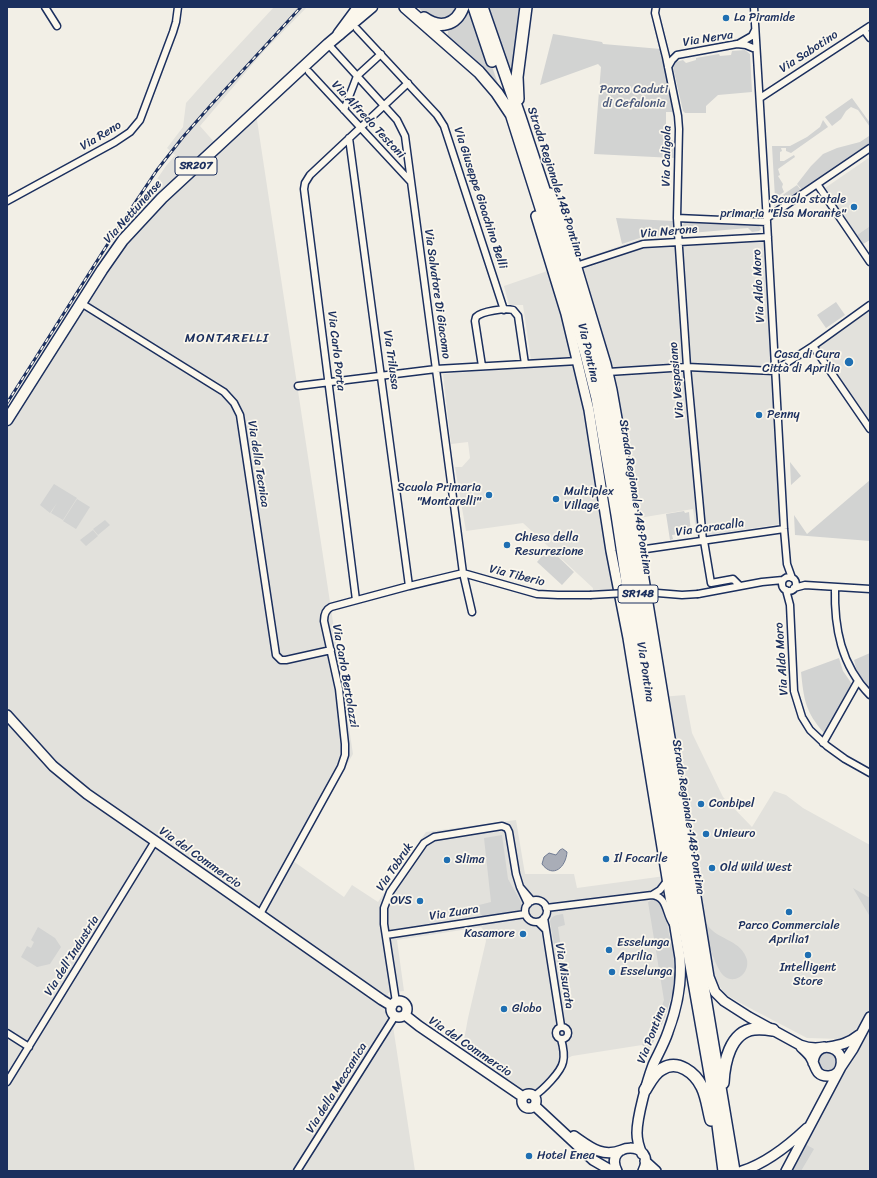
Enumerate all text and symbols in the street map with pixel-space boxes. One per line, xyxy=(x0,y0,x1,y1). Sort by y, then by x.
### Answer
place label: La Piramide xyxy=(734,11,795,25)
marker: La Piramide xyxy=(721,13,731,23)
street label: Via Nerva xyxy=(682,28,734,50)
street label: Via Sabotino xyxy=(777,28,841,76)
street label: Via Alfredo Testoni xyxy=(328,78,408,162)
park label: Parco Caduti di Cefalonia xyxy=(600,83,668,111)
street label: Strada Regionale 148 Pontina xyxy=(524,105,586,259)
street label: Via Reno xyxy=(78,118,124,154)
street label: Via Giuseppe Gioachino Belli xyxy=(450,125,510,271)
street label: Via Caligola xyxy=(659,125,675,187)
road number: SR207 xyxy=(175,157,217,175)
street label: Via Nettunense xyxy=(101,177,165,247)
place label: Scuola statale primaria "Elsa Morante" xyxy=(720,193,846,221)
marker: Scuola statale primaria "Elsa Morante" xyxy=(849,202,859,212)
street label: Via Nerone xyxy=(640,222,698,242)
street label: Via Salvatore Di Giacomo xyxy=(421,228,453,360)
street label: Via Aldo Moro xyxy=(750,249,768,323)
street label: Via Carlo Porta xyxy=(324,310,348,392)
street label: Via Pontina xyxy=(574,322,602,384)
street label: Via Trilussa xyxy=(380,329,402,391)
district label: MONTARELLI xyxy=(185,331,269,347)
street label: Via Vespasiano xyxy=(666,341,688,419)
place label: Casa di Cura Città di Aprilia xyxy=(762,348,840,376)
marker: Casa di Cura Città di Aprilia xyxy=(843,356,855,368)
place label: Penny xyxy=(767,408,800,422)
marker: Penny xyxy=(754,410,764,420)
street label: Strada Regionale 148 Pontina xyxy=(616,418,654,576)
street label: Via della Tecnica xyxy=(244,420,272,508)
place label: Scuola Primaria "Montarelli" xyxy=(397,481,481,509)
place label: Multiplex Village xyxy=(564,485,614,513)
marker: Scuola Primaria "Montarelli" xyxy=(484,490,494,500)
marker: Multiplex Village xyxy=(551,494,561,504)
street label: Via Caracalla xyxy=(675,516,745,540)
place label: Chiesa della Resurrezione xyxy=(515,531,583,559)
marker: Chiesa della Resurrezione xyxy=(502,540,512,550)
street label: Via Tiberio xyxy=(488,562,546,590)
road number: SR148 xyxy=(618,585,658,603)
street label: Via Aldo Moro xyxy=(772,622,792,696)
street label: Via Carlo Bertolazzi xyxy=(329,623,361,729)
street label: Via Pontina xyxy=(633,641,657,703)
street label: Strada Regionale 148 Pontina xyxy=(669,738,707,896)
place label: Conbipel xyxy=(709,797,754,811)
marker: Conbipel xyxy=(696,799,706,809)
street label: Via del Commercio xyxy=(156,824,244,892)
place label: Unieuro xyxy=(714,827,755,841)
marker: Unieuro xyxy=(701,829,711,839)
street label: Via Tobruk xyxy=(373,840,417,894)
place label: Il Focarile xyxy=(614,852,668,866)
place label: Slima xyxy=(455,853,485,867)
marker: Il Focarile xyxy=(601,854,611,864)
marker: Slima xyxy=(442,855,452,865)
place label: Old Wild West xyxy=(720,861,792,875)
marker: Old Wild West xyxy=(707,863,717,873)
place label: OVS xyxy=(390,894,412,908)
marker: OVS xyxy=(415,896,425,906)
street label: Via Zuara xyxy=(428,902,480,924)
marker: Parco Commerciale Aprilia1 xyxy=(784,907,794,917)
street label: Via dell'Industria xyxy=(42,913,102,999)
place label: Parco Commerciale Aprilia1 xyxy=(738,919,840,947)
place label: Kasamore xyxy=(464,927,515,941)
marker: Kasamore xyxy=(518,929,528,939)
place label: Esselunga Aprilia xyxy=(617,936,669,964)
street label: Via Misurata xyxy=(552,942,576,1010)
marker: Esselunga Aprilia xyxy=(604,945,614,955)
marker: Intelligent Store xyxy=(803,950,813,960)
place label: Intelligent Store xyxy=(780,961,836,989)
place label: Esselunga xyxy=(620,965,672,979)
marker: Esselunga xyxy=(607,967,617,977)
place label: Globo xyxy=(512,1002,541,1016)
marker: Globo xyxy=(499,1004,509,1014)
street label: Via Pontina xyxy=(634,1004,670,1066)
street label: Via del Commercio xyxy=(426,1014,514,1080)
street label: Via della Meccanica xyxy=(303,1040,371,1136)
place label: Hotel Enea xyxy=(537,1149,595,1163)
marker: Hotel Enea xyxy=(524,1151,534,1161)

